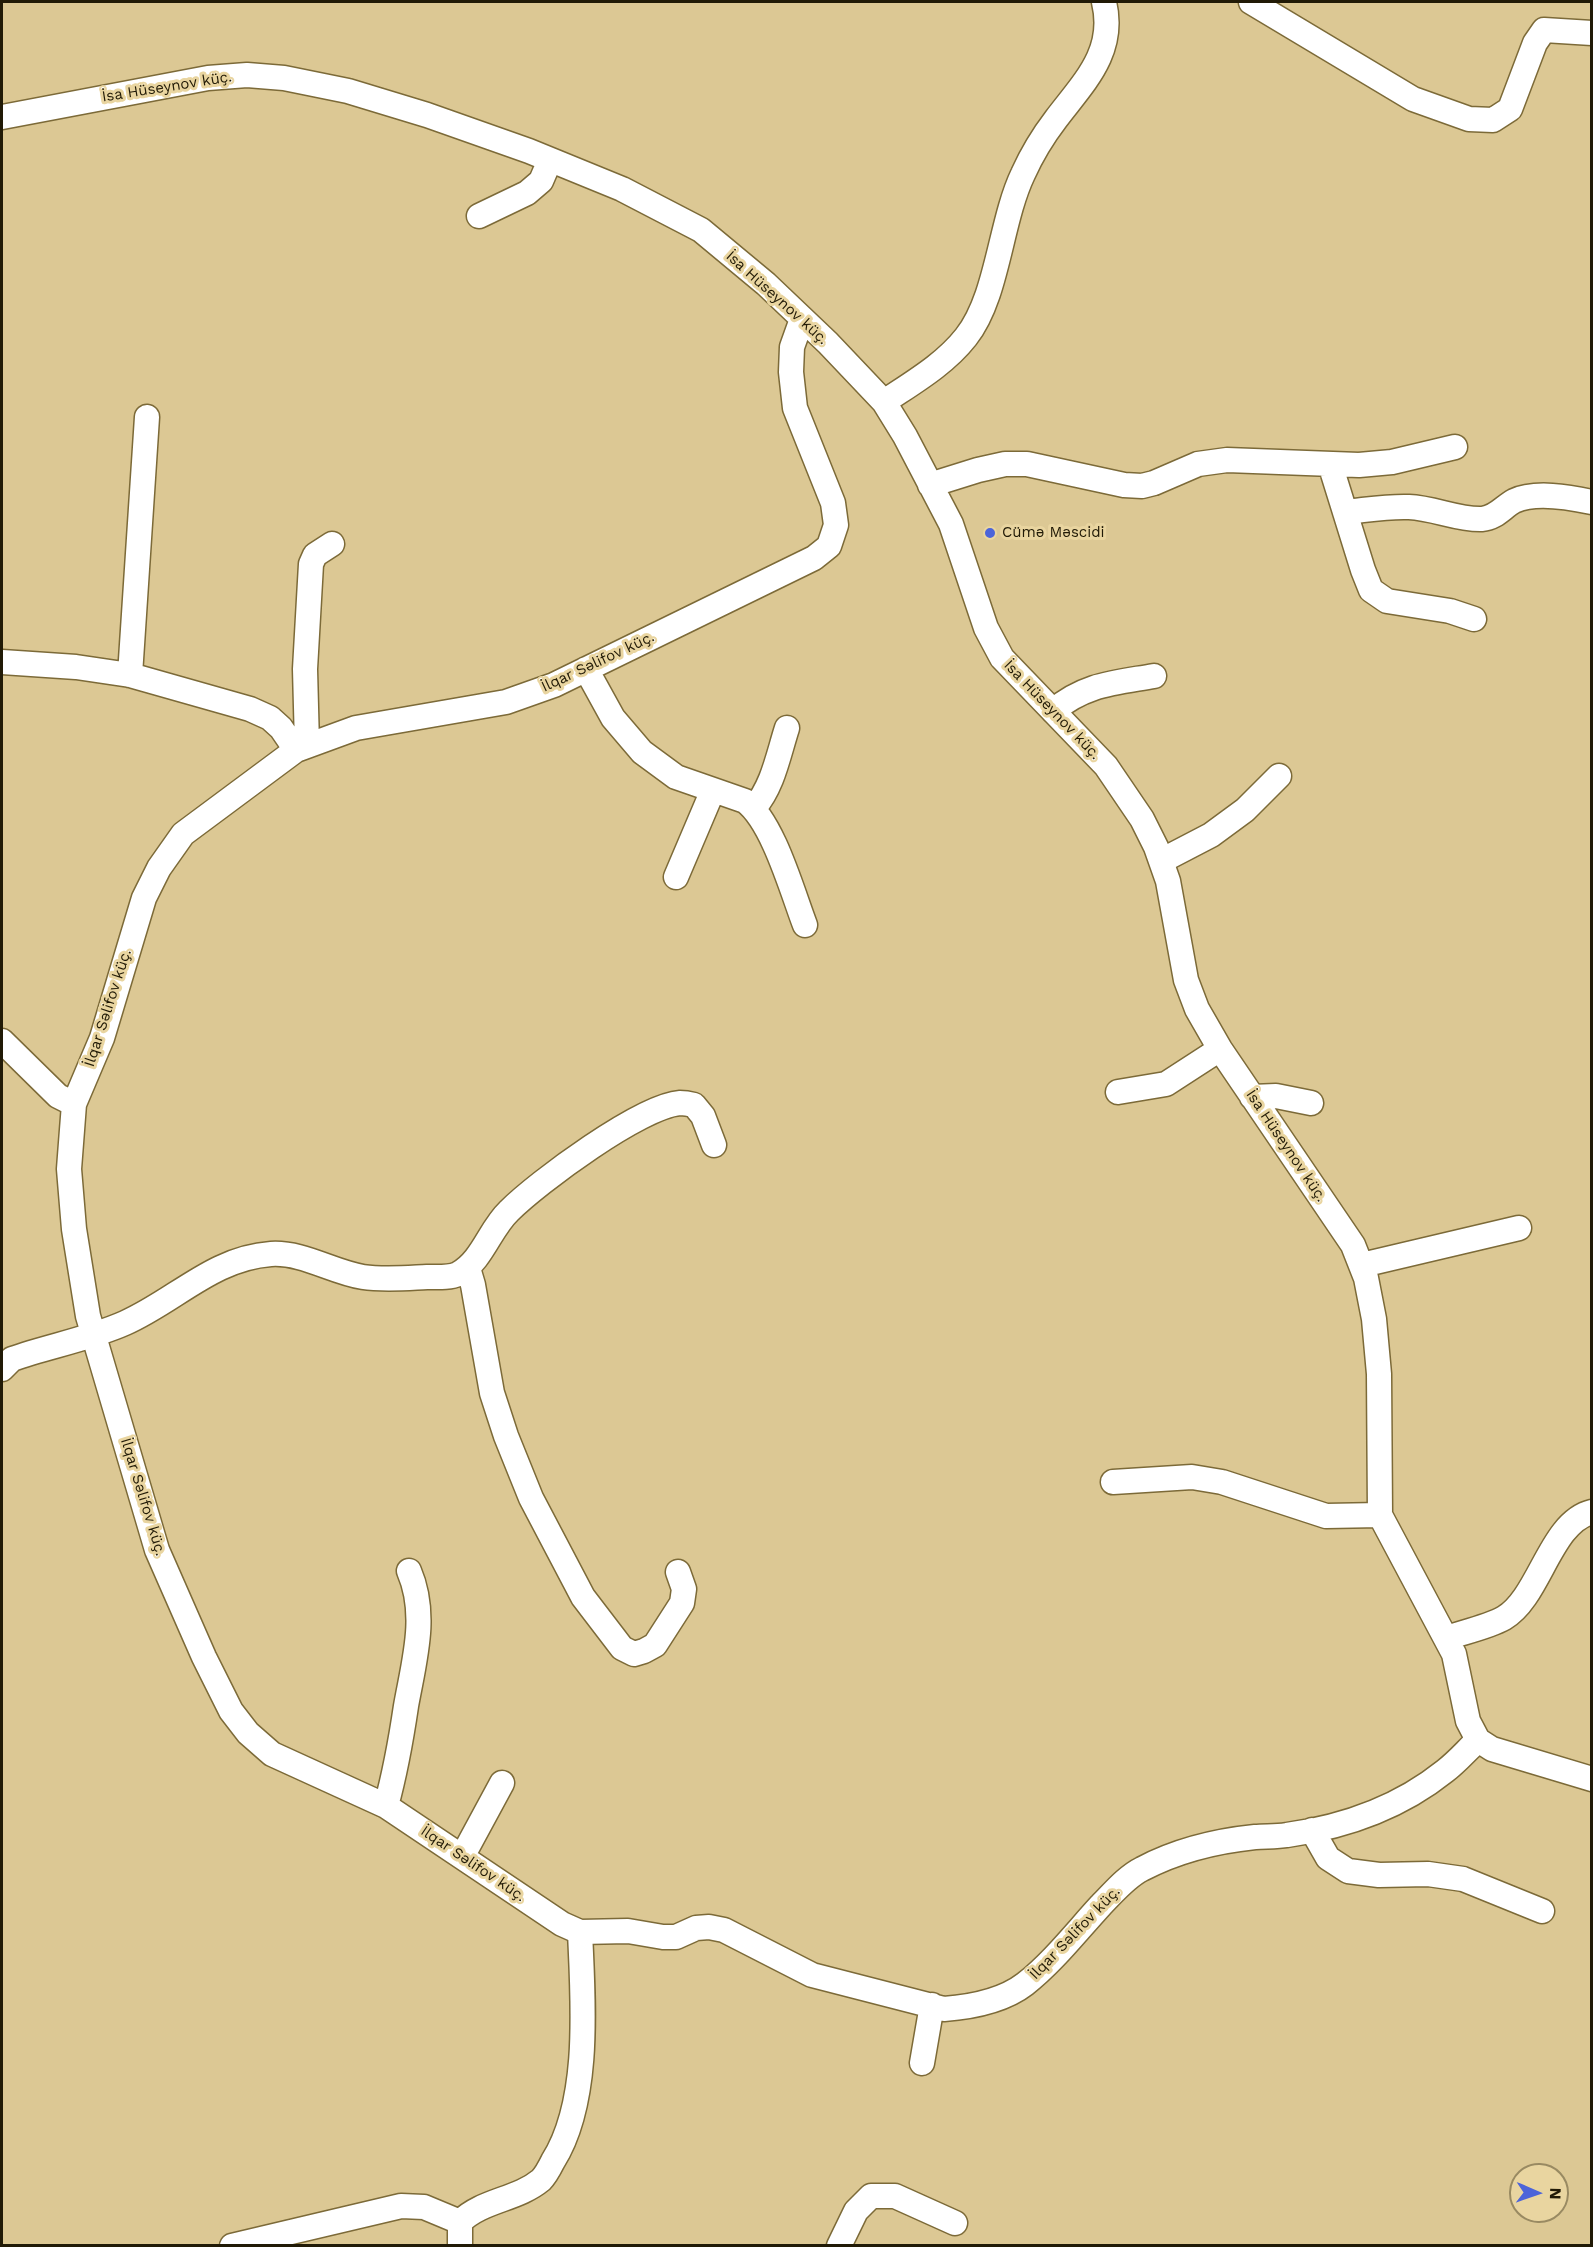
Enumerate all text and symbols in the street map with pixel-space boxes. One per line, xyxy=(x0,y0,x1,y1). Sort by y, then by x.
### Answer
street label: İsa Hüseynov küç. xyxy=(101,68,233,106)
street label: İsa Hüseynov küç. xyxy=(722,247,832,349)
place label: Cümə Məscidi xyxy=(1002,524,1105,542)
marker: Cümə Məscidi xyxy=(983,526,997,540)
street label: İlqar Səlifov küç. xyxy=(539,628,657,696)
street label: İsa Hüseynov küç. xyxy=(1000,657,1104,763)
street label: İlqar Səlifov küç. xyxy=(80,947,136,1069)
street label: İsa Hüseynov küç. xyxy=(1242,1087,1330,1205)
street label: İlqar Səlifov küç. xyxy=(116,1436,170,1558)
street label: İlqar Səlifov küç. xyxy=(417,1822,529,1906)
street label: İlqar Səlifov küç. xyxy=(1026,1883,1124,1983)
north arrow xyxy=(1509,2163,1569,2223)
text: N xyxy=(1546,2187,1565,2200)

